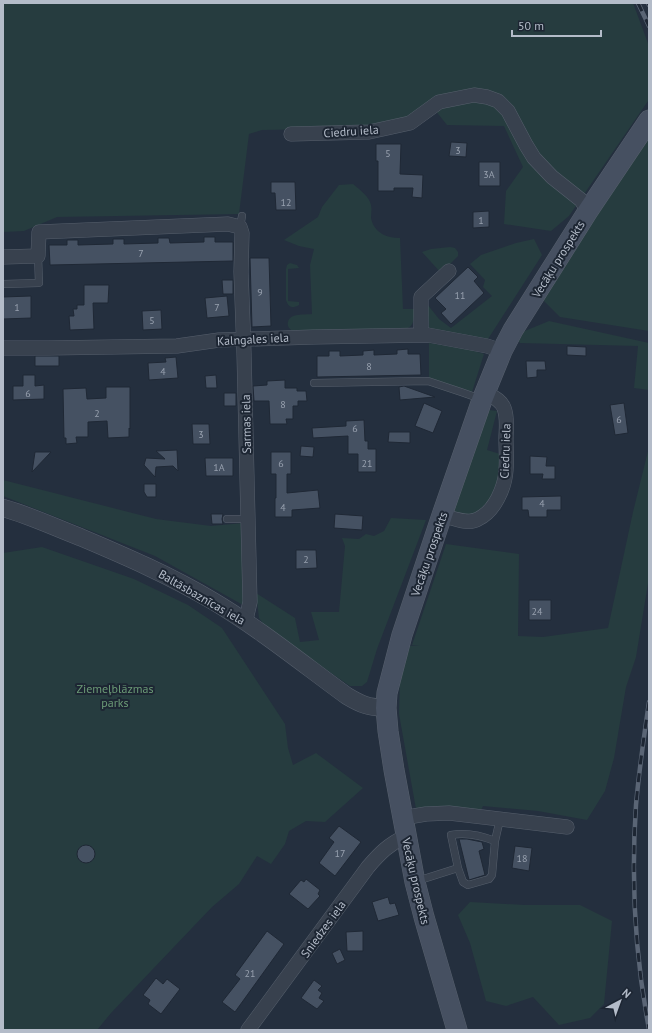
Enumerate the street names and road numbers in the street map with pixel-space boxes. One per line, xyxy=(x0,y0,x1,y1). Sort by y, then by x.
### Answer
street label: Ciedru iela xyxy=(323,122,379,140)
street label: Vecāķu prospekts xyxy=(528,218,589,302)
street label: Kalngales iela xyxy=(217,330,289,348)
street label: Sarmas iela xyxy=(238,394,254,454)
street label: Ciedru iela xyxy=(497,423,513,479)
street label: Vecāķu prospekts xyxy=(407,510,451,600)
street label: Baltāsbaznīcas iela xyxy=(156,566,248,628)
street label: Vecāķu prospekts xyxy=(398,835,433,926)
street label: Sniedzes iela xyxy=(297,897,349,961)

